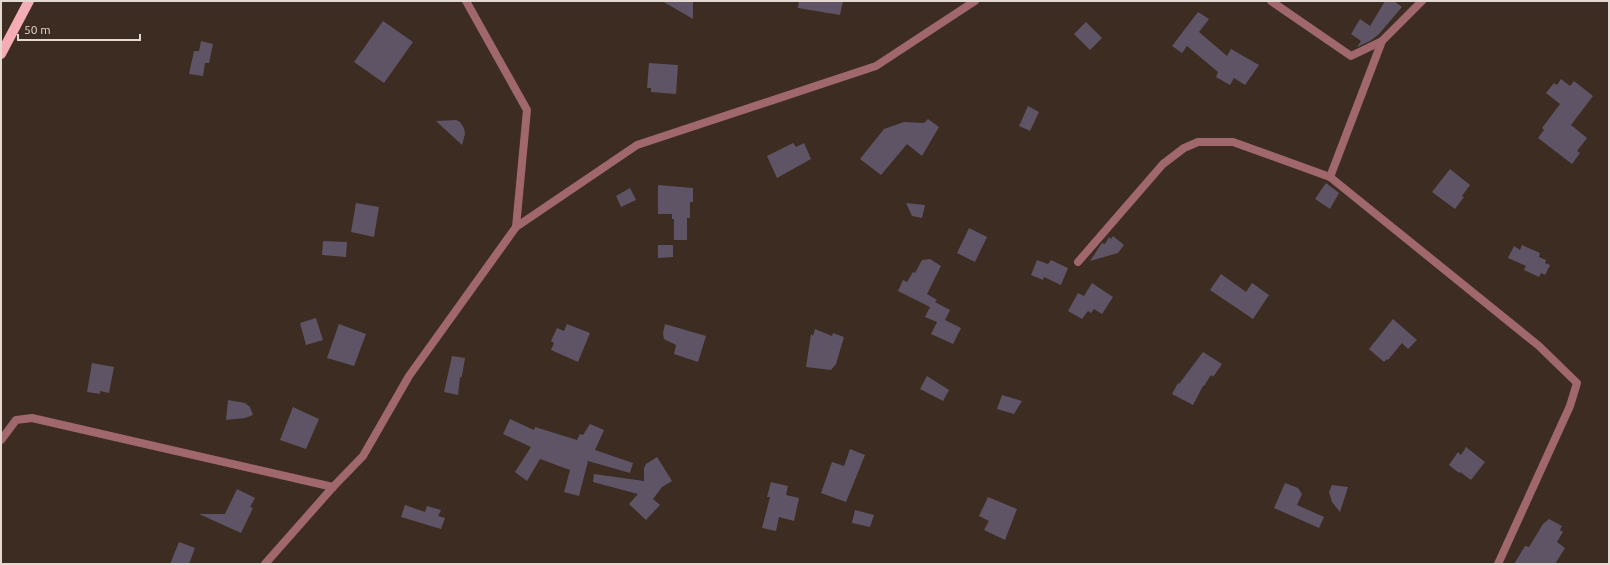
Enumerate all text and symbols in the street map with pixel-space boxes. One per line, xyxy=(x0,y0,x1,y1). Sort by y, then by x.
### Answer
scale bar xyxy=(18,16,140,42)
text: 50 m xyxy=(24,23,51,36)

